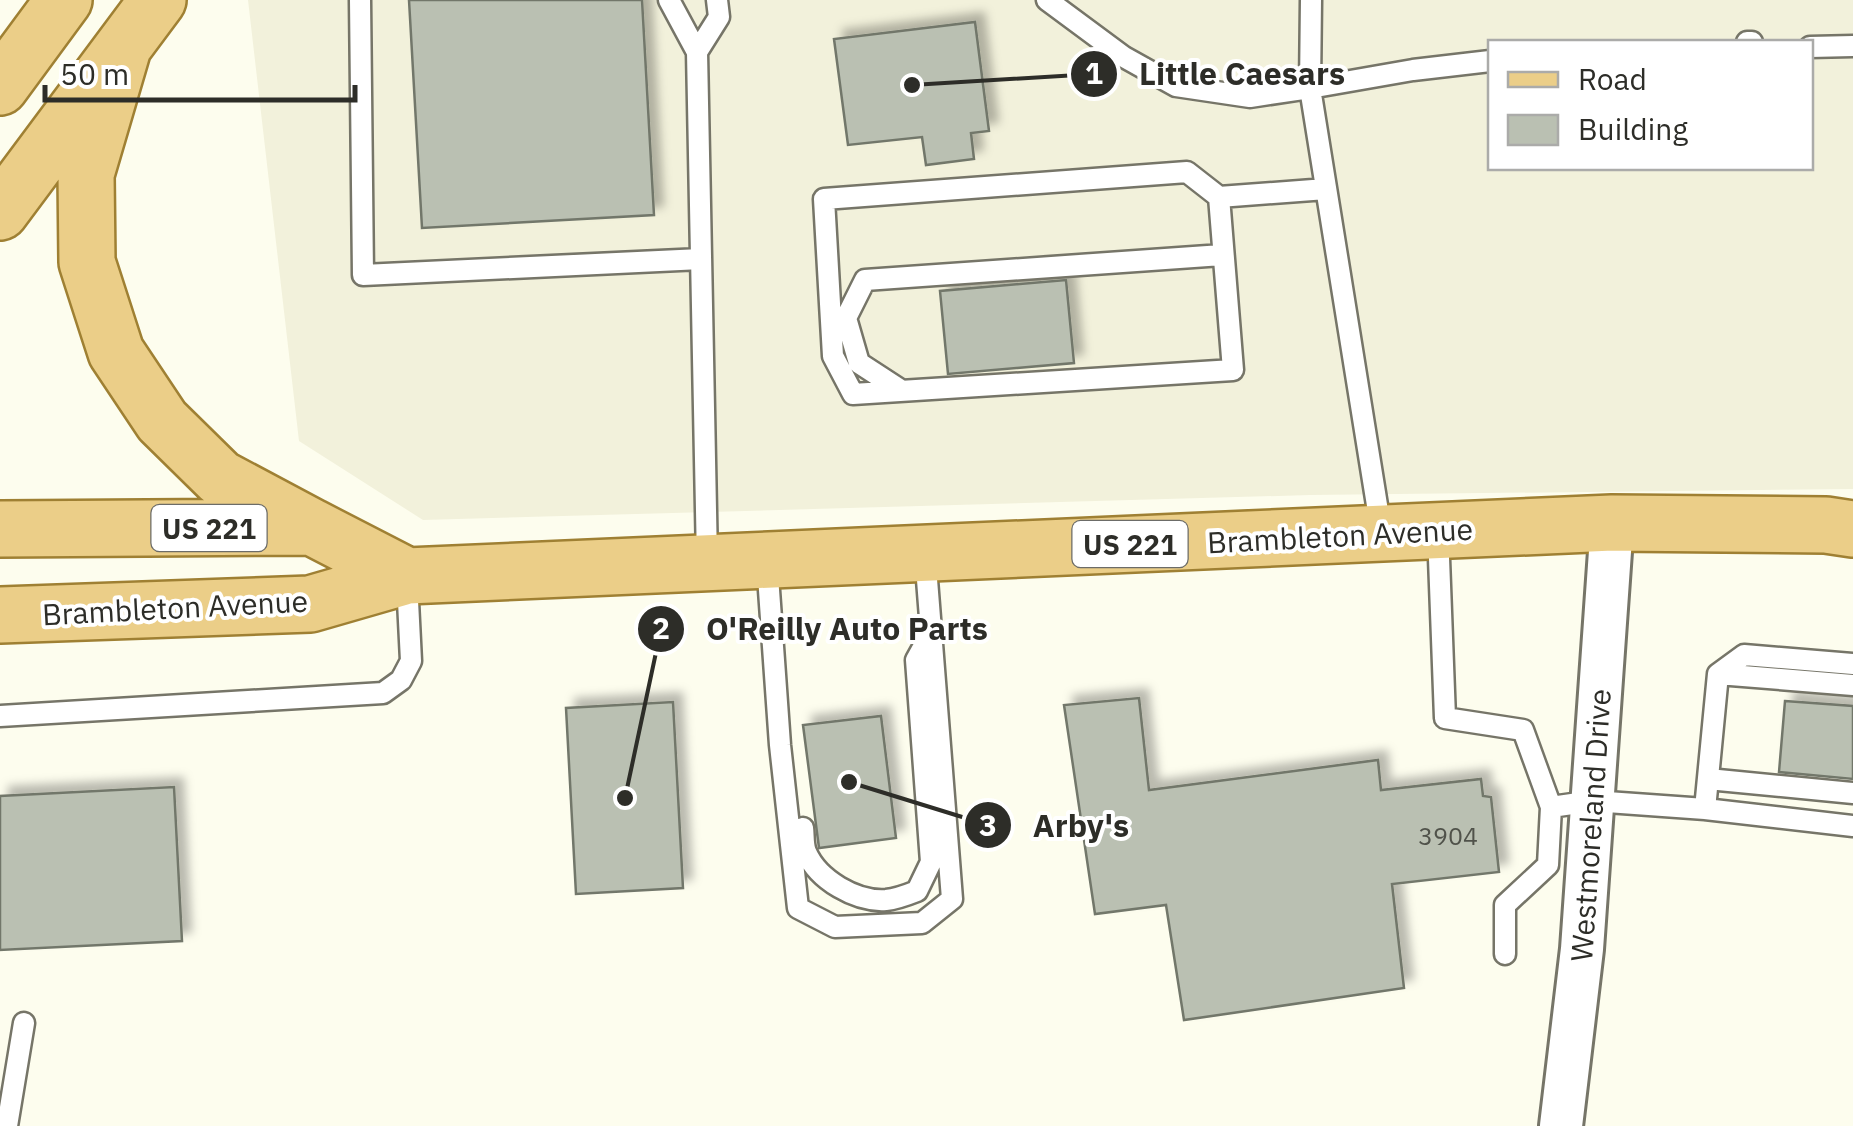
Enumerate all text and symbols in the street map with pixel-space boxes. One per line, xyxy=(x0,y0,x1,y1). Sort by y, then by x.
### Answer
scale bar xyxy=(45,40,355,102)
legend xyxy=(1488,40,1813,170)
callout: Little Caesars xyxy=(1069,43,1365,105)
text: Little Caesars xyxy=(1139,52,1345,94)
text: 1 xyxy=(1085,53,1103,92)
text: 50 m xyxy=(60,54,129,93)
text: Road xyxy=(1578,59,1647,98)
text: Building xyxy=(1578,109,1688,148)
road number: US 221 xyxy=(152,505,266,551)
street label: Brambleton Avenue xyxy=(1206,509,1474,561)
road number: US 221 xyxy=(1072,521,1188,567)
street label: Brambleton Avenue xyxy=(41,581,309,633)
callout: O'Reilly Auto Parts xyxy=(636,598,1007,660)
text: O'Reilly Auto Parts xyxy=(706,607,988,649)
text: 2 xyxy=(652,608,670,647)
street label: Westmoreland Drive xyxy=(1561,687,1619,963)
callout: Arby's xyxy=(963,794,1149,856)
text: Arby's xyxy=(1033,804,1129,846)
text: 3 xyxy=(979,805,997,844)
house number: 3904 xyxy=(1418,819,1478,852)

